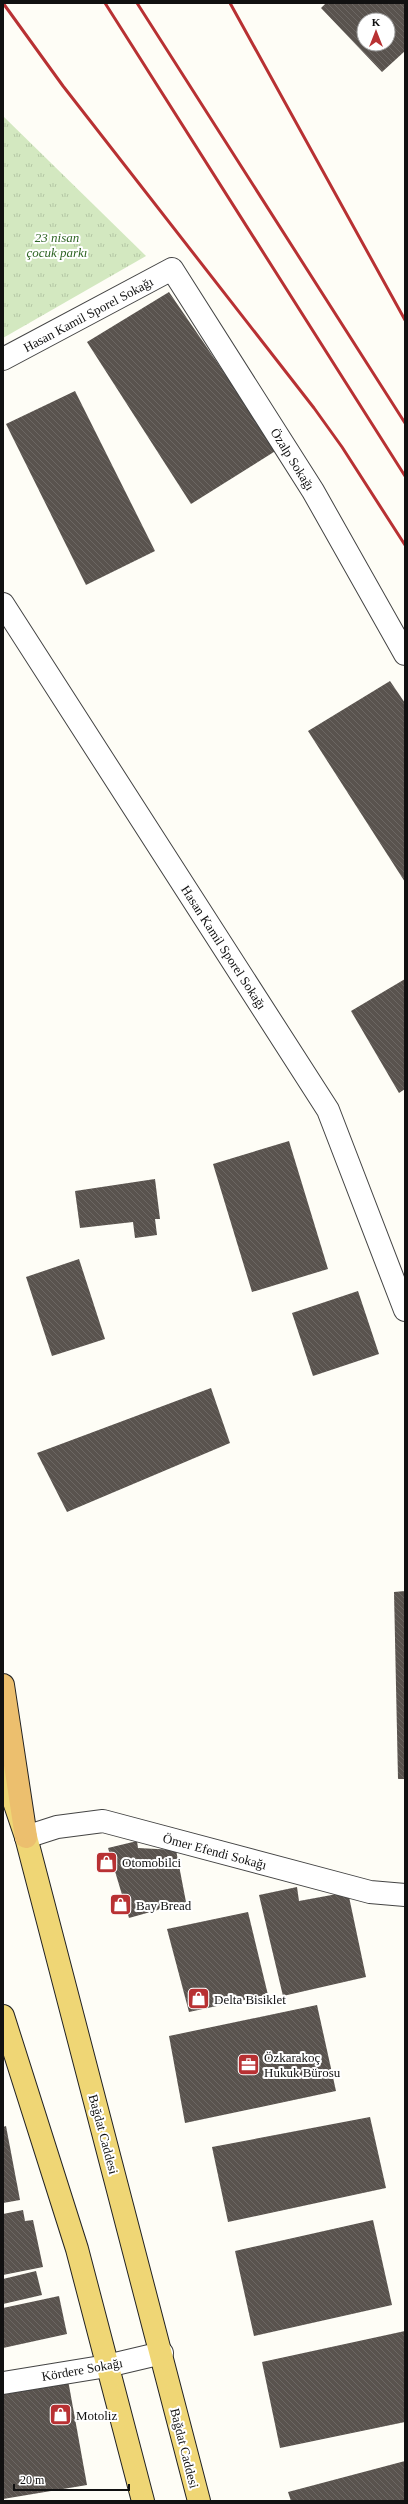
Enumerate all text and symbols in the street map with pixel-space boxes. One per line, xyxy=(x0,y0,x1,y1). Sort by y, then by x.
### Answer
north arrow xyxy=(356,12,396,52)
text: K xyxy=(372,16,381,28)
park label: 23 nisan çocuk parkı xyxy=(26,230,88,260)
street label: Hasan Kamil Sporel Sokağı xyxy=(21,274,156,355)
street label: Özalp Sokağı xyxy=(268,425,318,493)
street label: Hasan Kamil Sporel Sokağı xyxy=(178,882,270,1012)
street label: Ömer Efendi Sokağı xyxy=(161,1830,269,1873)
shop icon: Otomobilci xyxy=(94,1849,120,1875)
place label: Otomobilci xyxy=(122,1855,182,1870)
shop icon: Bay Bread xyxy=(108,1892,134,1918)
place label: Bay Bread xyxy=(136,1898,192,1913)
shop icon: Delta Bisiklet xyxy=(185,1986,211,2012)
place label: Delta Bisiklet xyxy=(214,1992,286,2007)
place label: Özkarakoç Hukuk Bürosu xyxy=(264,2050,341,2080)
office icon: Özkarakoç Hukuk Bürosu xyxy=(236,2051,262,2077)
street label: Bağdat Caddesi xyxy=(86,2093,121,2176)
street label: Kördere Sokağı xyxy=(40,2355,124,2384)
shop icon: Motoliz xyxy=(47,2402,73,2428)
street label: Bağdat Caddesi xyxy=(167,2407,202,2490)
place label: Motoliz xyxy=(76,2408,117,2423)
scale bar xyxy=(14,2466,129,2492)
text: 20 m xyxy=(20,2473,45,2487)

